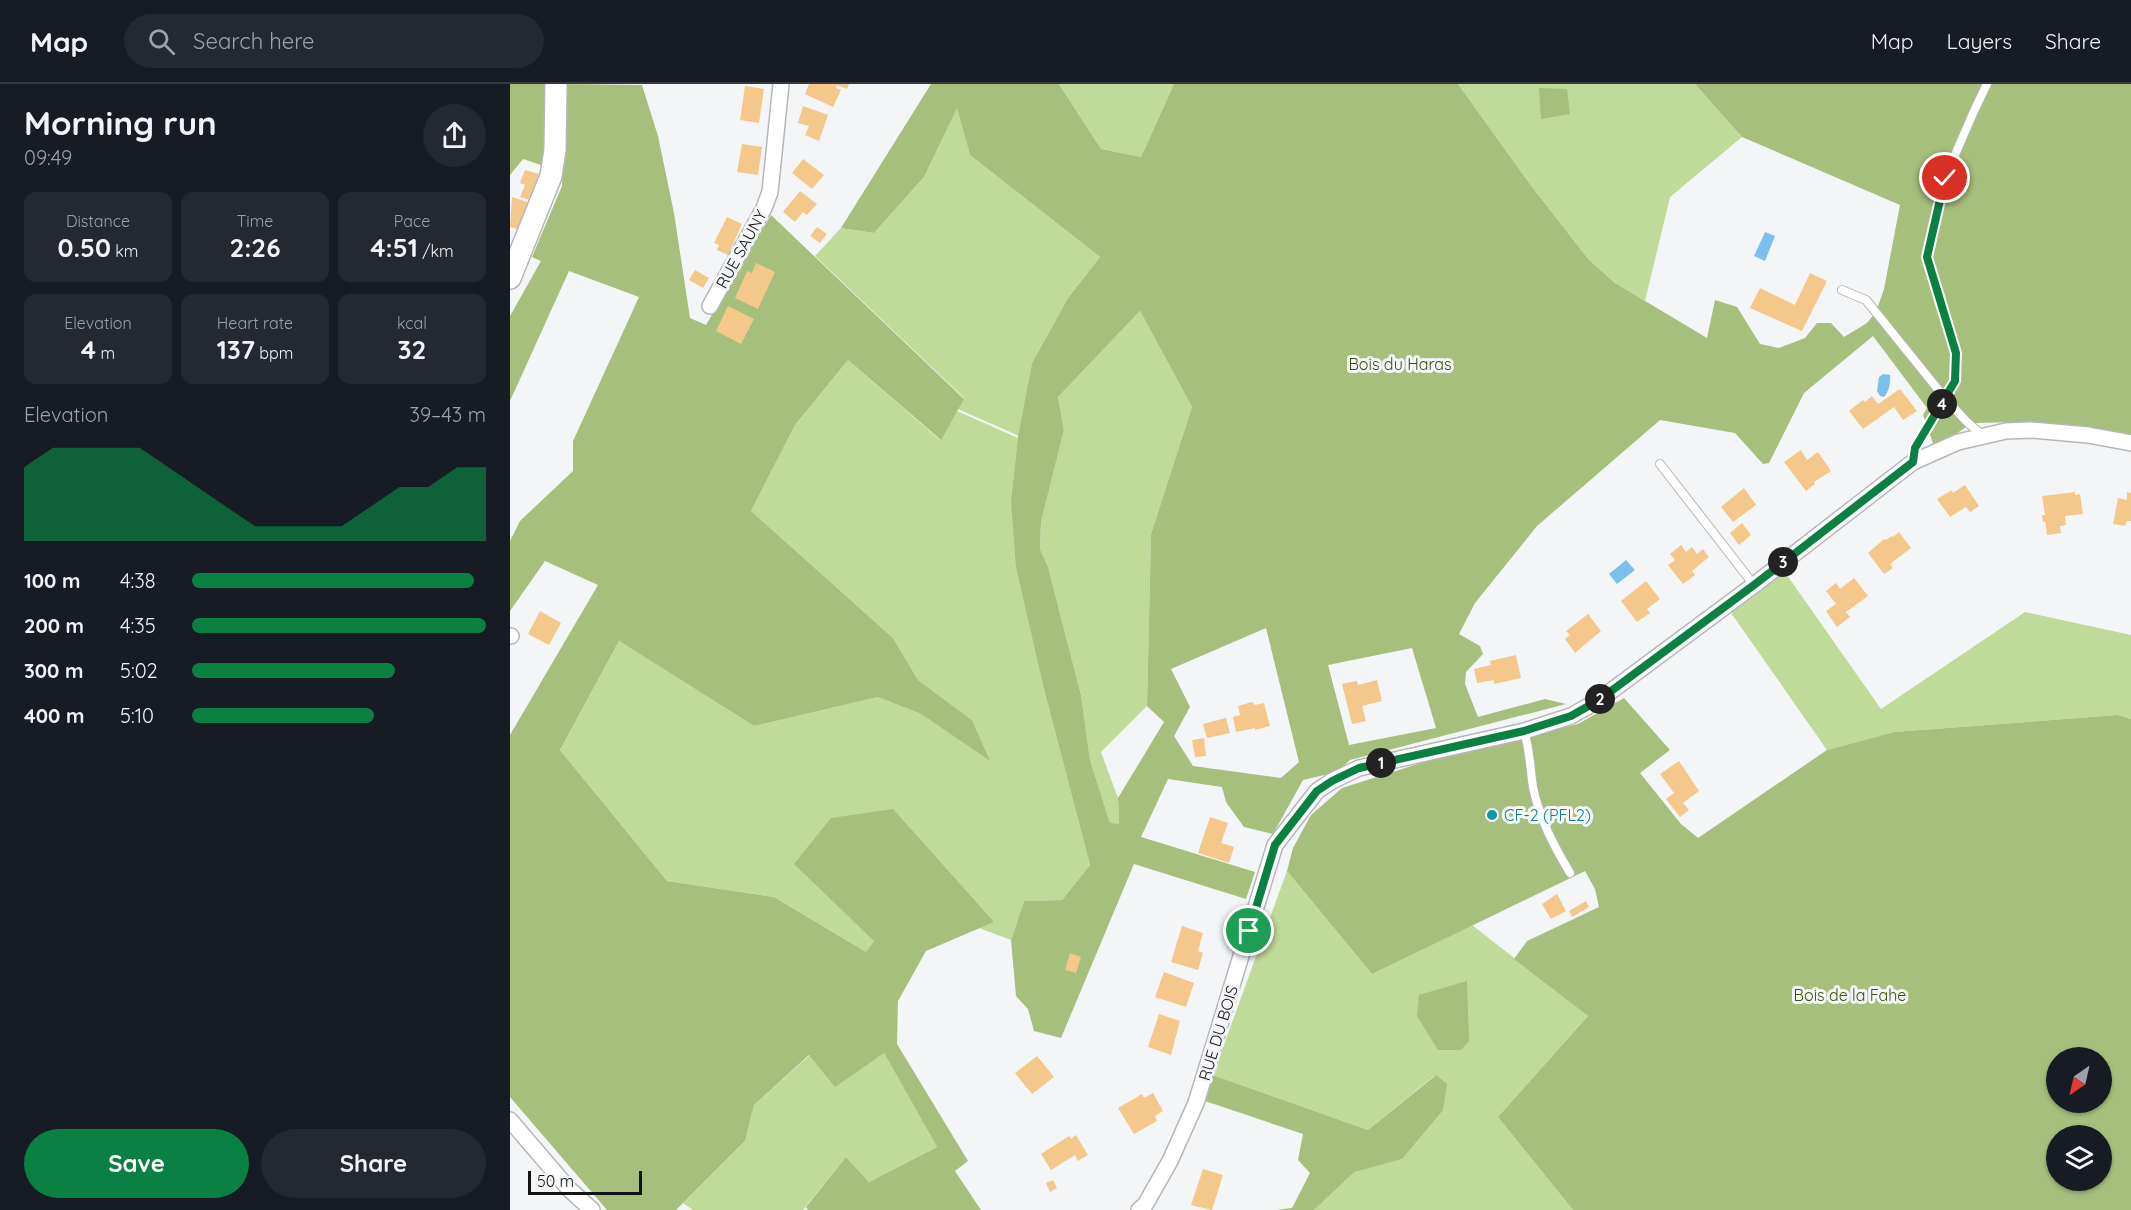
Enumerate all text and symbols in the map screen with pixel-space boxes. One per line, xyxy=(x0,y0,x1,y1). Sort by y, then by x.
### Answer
search box xyxy=(124,14,544,68)
text: Map xyxy=(30,24,88,59)
icon: search xyxy=(145,25,178,58)
text: Search here xyxy=(193,27,315,55)
text: Map xyxy=(1871,28,1914,54)
text: Layers xyxy=(1947,28,2012,54)
text: Share xyxy=(2045,28,2101,54)
text: Morning run xyxy=(24,102,217,143)
button: share xyxy=(423,104,486,167)
text: 09:49 xyxy=(24,145,72,170)
pin xyxy=(1919,152,1970,203)
icon: check xyxy=(1928,161,1961,194)
street label: RUE SAUNY xyxy=(711,206,771,292)
text: Distance xyxy=(66,211,130,231)
text: Time xyxy=(237,211,273,231)
text: Pace xyxy=(394,211,430,231)
text: 0.50 xyxy=(58,231,111,264)
text: 2:26 xyxy=(229,231,281,264)
text: 4:51 xyxy=(370,231,418,264)
text: km xyxy=(111,241,138,261)
text: /km xyxy=(418,241,454,261)
text: Elevation xyxy=(64,313,132,333)
text: Heart rate xyxy=(217,313,293,333)
text: kcal xyxy=(397,313,427,333)
text: 4 xyxy=(81,333,96,366)
text: 137 xyxy=(217,333,255,366)
text: 32 xyxy=(398,333,426,366)
text: m xyxy=(96,343,115,363)
text: bpm xyxy=(255,343,293,363)
park label: Bois du Haras xyxy=(1348,354,1452,374)
pin: 4 xyxy=(1927,389,1957,419)
text: 4 xyxy=(1937,394,1947,414)
text: Elevation xyxy=(24,402,108,427)
text: 39–43 m xyxy=(409,402,486,427)
pin: 3 xyxy=(1768,547,1798,577)
text: 3 xyxy=(1779,552,1787,572)
text: 100 m xyxy=(24,568,80,593)
text: 4:38 xyxy=(120,568,156,593)
text: 200 m xyxy=(24,613,84,638)
text: 4:35 xyxy=(120,613,156,638)
text: 300 m xyxy=(24,658,83,683)
text: 5:02 xyxy=(120,658,158,683)
pin: 2 xyxy=(1585,684,1615,714)
text: 2 xyxy=(1595,689,1605,709)
text: 400 m xyxy=(24,703,84,728)
text: 5:10 xyxy=(120,703,154,728)
pin: 1 xyxy=(1366,748,1396,778)
text: 1 xyxy=(1378,753,1384,773)
place label: CF-2 (PFL2) xyxy=(1504,805,1591,825)
marker: CF-2 (PFL2) xyxy=(1485,808,1499,822)
pin xyxy=(1223,905,1274,956)
icon: arrive xyxy=(1232,914,1265,947)
street label: RUE DU BOIS xyxy=(1194,983,1242,1083)
park label: Bois de la Fahe xyxy=(1794,985,1906,1005)
north arrow xyxy=(2046,1047,2112,1113)
map controls xyxy=(2046,1047,2112,1191)
button: layers xyxy=(2046,1125,2112,1191)
button: Save xyxy=(24,1129,249,1198)
button: Share xyxy=(261,1129,486,1198)
scale bar xyxy=(528,1168,642,1196)
text: 50 m xyxy=(537,1171,574,1191)

